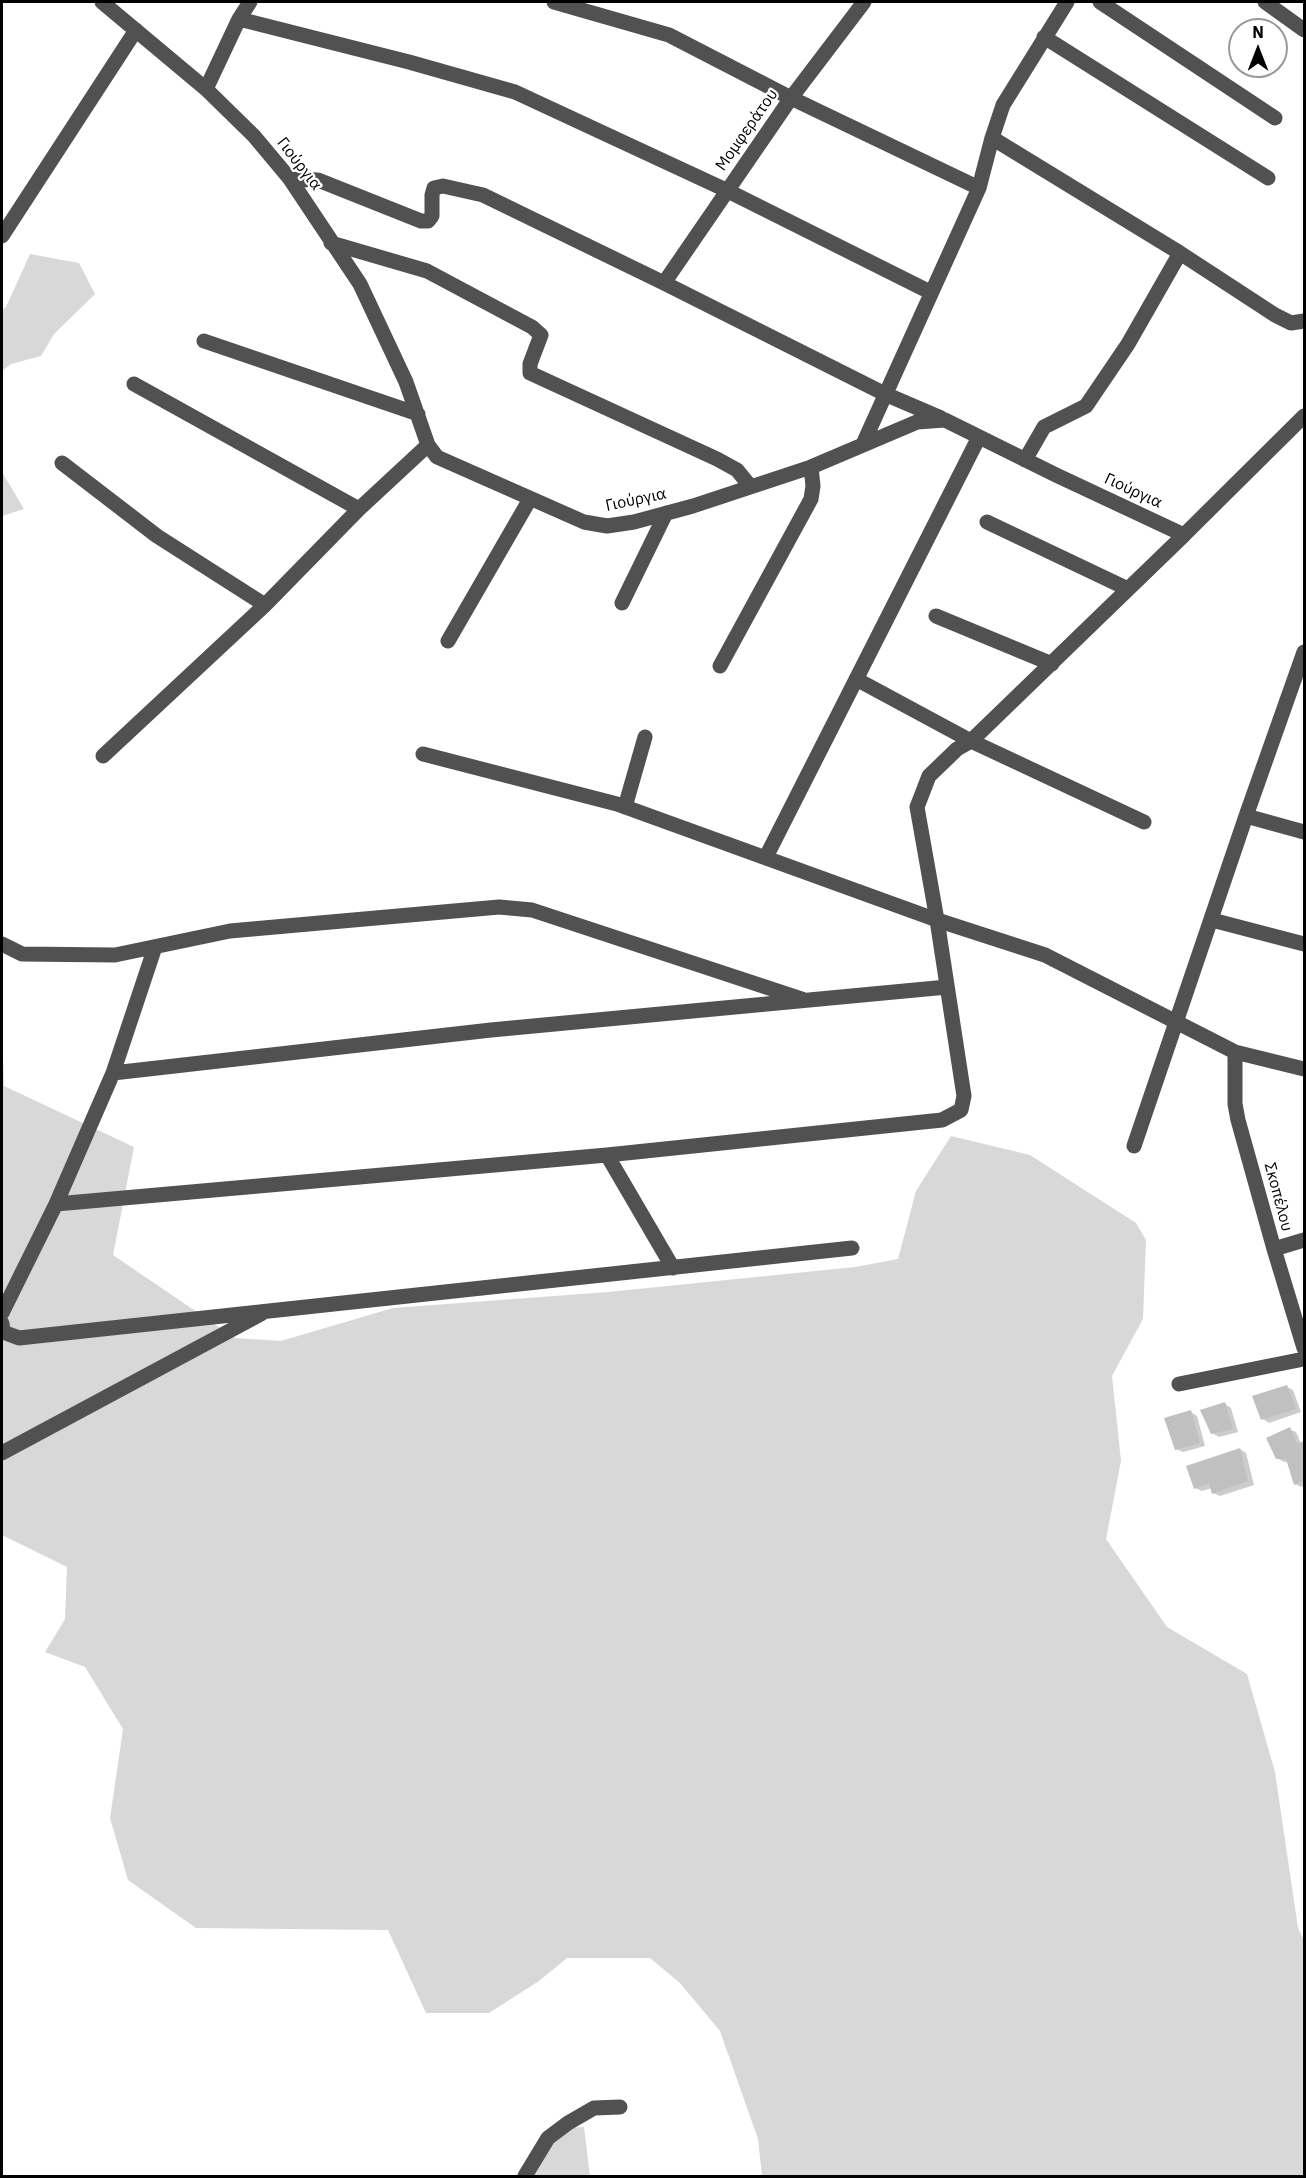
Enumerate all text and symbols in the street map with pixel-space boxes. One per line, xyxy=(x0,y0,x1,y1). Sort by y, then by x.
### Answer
north arrow xyxy=(1228,18,1288,78)
text: N xyxy=(1252,22,1264,42)
street label: Μομφεράτου xyxy=(712,85,782,175)
street label: Γιούργια xyxy=(272,134,326,194)
street label: Γιούργια xyxy=(1101,469,1165,513)
street label: Γιούργια xyxy=(604,484,668,516)
street label: Σκοπέλου xyxy=(1260,1161,1296,1233)

